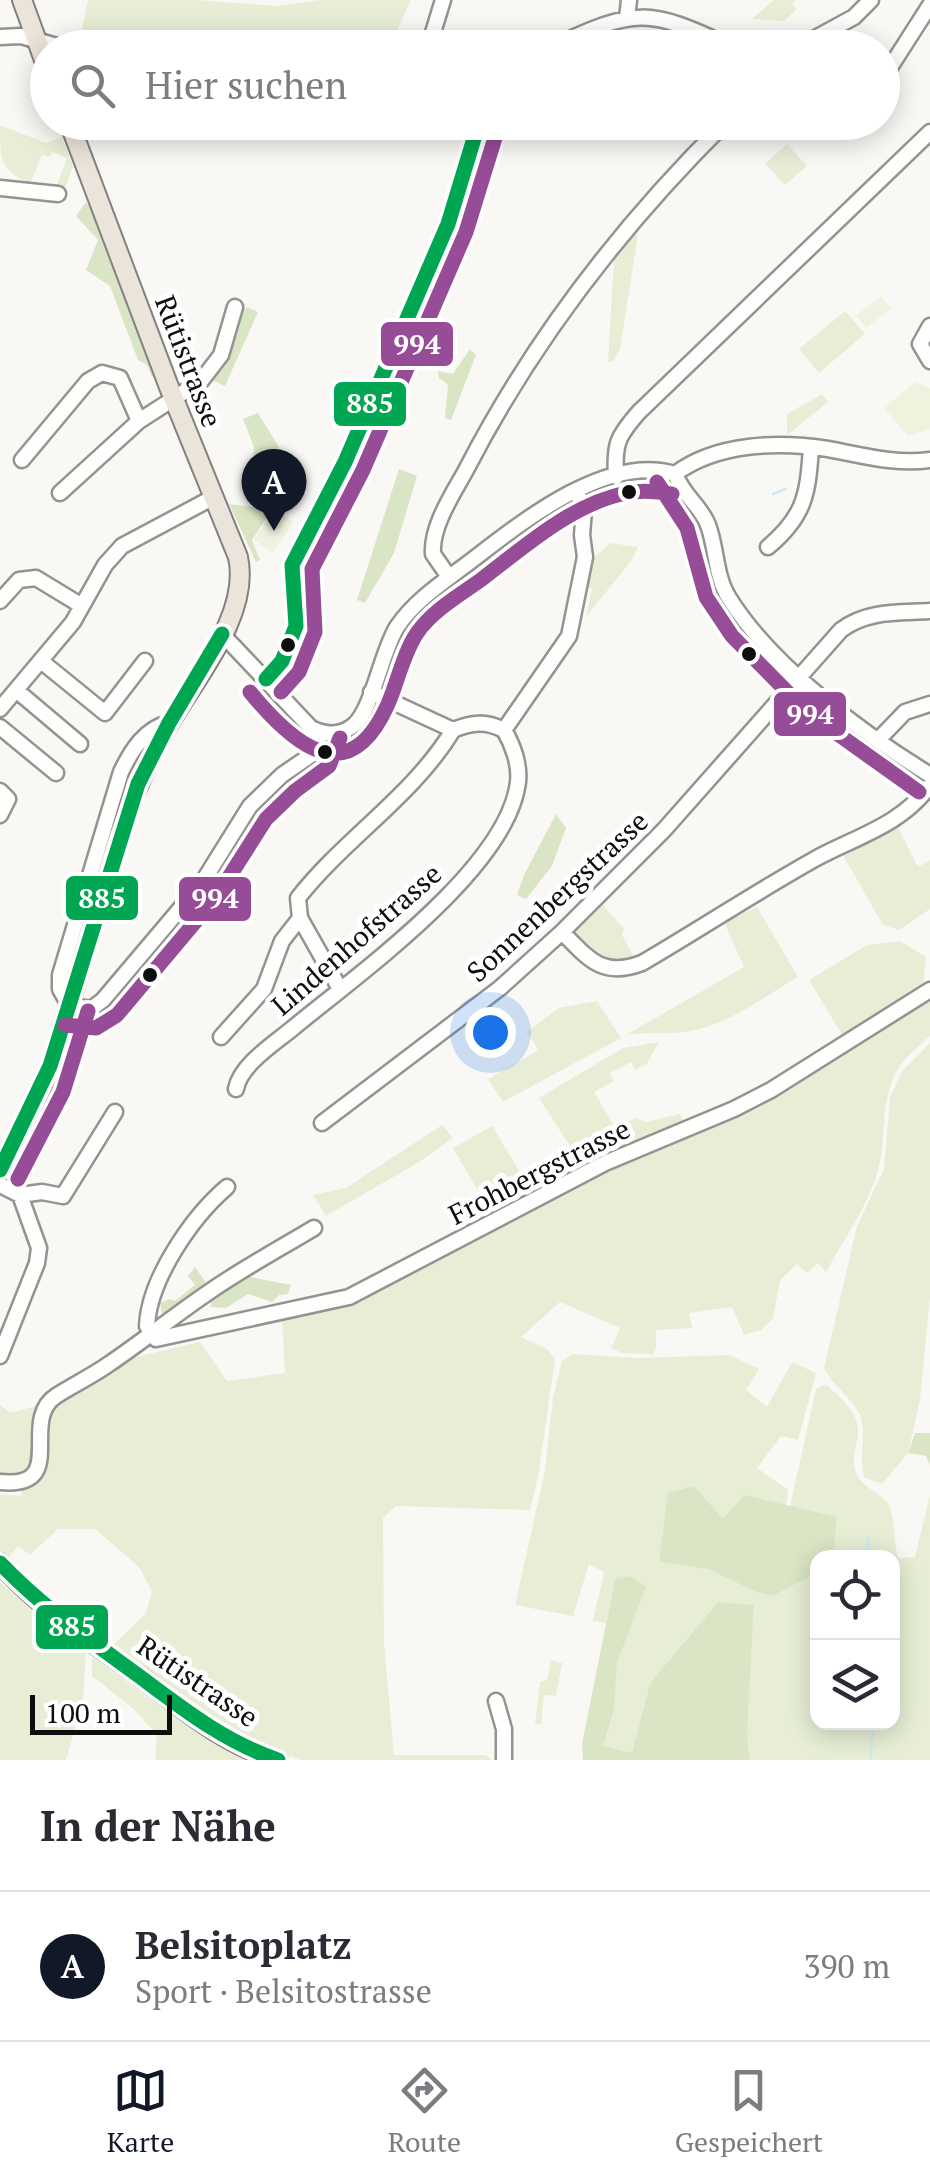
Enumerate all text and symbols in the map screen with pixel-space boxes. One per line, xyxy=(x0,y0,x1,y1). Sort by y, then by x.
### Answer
search box xyxy=(30,30,900,140)
icon: search xyxy=(65,58,120,113)
text: Hier suchen xyxy=(145,60,347,110)
street label: Rütistrasse xyxy=(147,290,231,432)
line badge: 994 xyxy=(379,320,455,368)
text: 994 xyxy=(393,325,441,362)
line badge: 885 xyxy=(332,380,408,428)
text: 885 xyxy=(346,384,394,421)
pin: A xyxy=(242,448,306,531)
unlabelled marker xyxy=(619,482,639,502)
unlabelled marker xyxy=(278,635,298,655)
unlabelled marker xyxy=(739,644,759,664)
line badge: 994 xyxy=(772,690,848,738)
text: 994 xyxy=(786,695,834,732)
unlabelled marker xyxy=(315,742,335,762)
street label: Sonnenbergstrasse xyxy=(458,802,656,990)
street label: Lindenhofstrasse xyxy=(263,855,449,1023)
line badge: 885 xyxy=(64,874,140,922)
line badge: 994 xyxy=(177,875,253,923)
text: 885 xyxy=(78,879,126,916)
text: 994 xyxy=(191,879,239,916)
unlabelled marker xyxy=(140,965,160,985)
your location xyxy=(465,1007,516,1058)
street label: Frohbergstrasse xyxy=(442,1109,636,1233)
map controls xyxy=(810,1550,900,1730)
button: locate xyxy=(810,1550,900,1640)
line badge: 885 xyxy=(34,1603,110,1651)
text: 885 xyxy=(48,1607,96,1644)
street label: Rütistrasse xyxy=(130,1627,266,1735)
button: layers xyxy=(810,1640,900,1730)
scale bar xyxy=(30,1690,172,1734)
text: 100 m xyxy=(45,1694,121,1731)
text: In der Nähe xyxy=(40,1797,276,1853)
text: Belsitoplatz xyxy=(135,1920,352,1970)
text: A xyxy=(61,1945,84,1987)
text: 390 m xyxy=(803,1945,890,1987)
text: Sport · Belsitostrasse xyxy=(135,1970,432,2012)
tab: Karte xyxy=(107,2063,174,2160)
tab: Route xyxy=(388,2063,461,2160)
tab: Gespeichert xyxy=(675,2063,823,2160)

